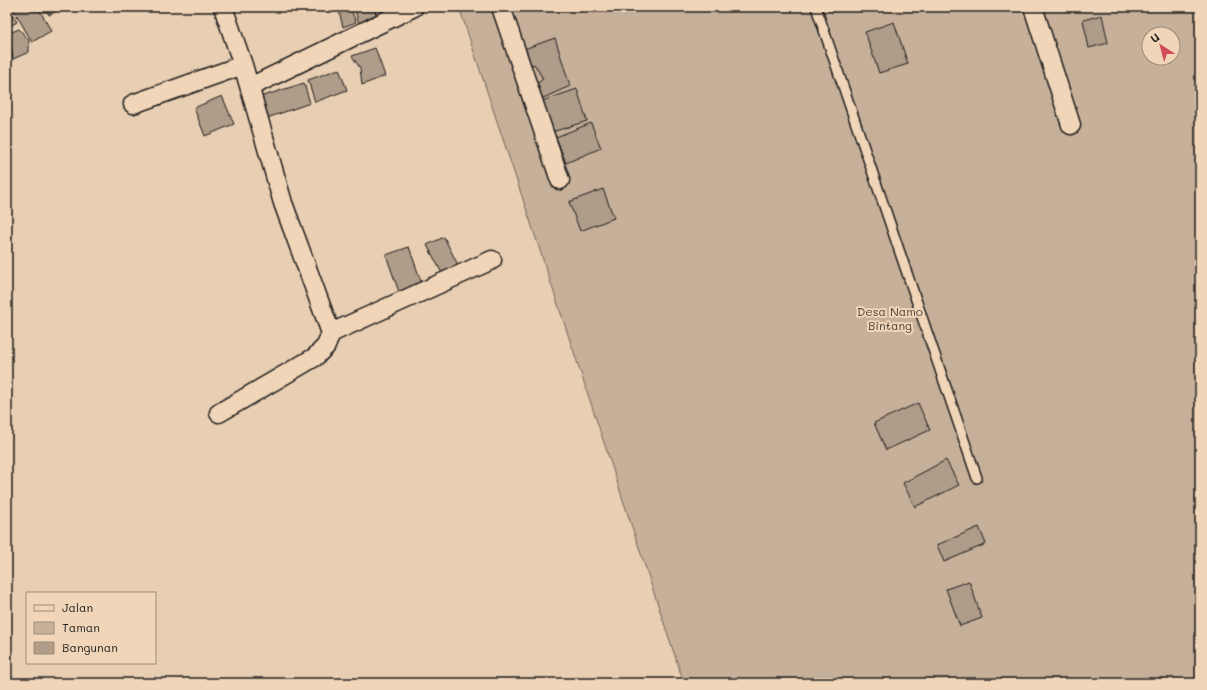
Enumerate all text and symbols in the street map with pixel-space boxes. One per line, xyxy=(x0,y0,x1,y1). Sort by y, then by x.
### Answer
north arrow xyxy=(1141,26,1181,66)
text: U xyxy=(1147,29,1162,46)
park label: Desa Namo Bintang xyxy=(857,303,923,333)
legend xyxy=(26,592,156,664)
text: Jalan xyxy=(62,599,93,615)
text: Taman xyxy=(62,619,100,635)
text: Bangunan xyxy=(62,639,118,655)

